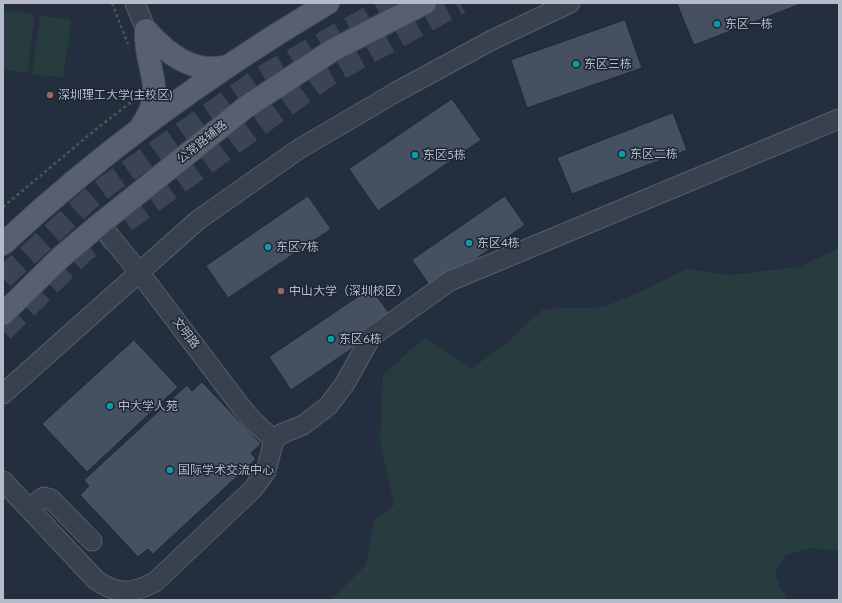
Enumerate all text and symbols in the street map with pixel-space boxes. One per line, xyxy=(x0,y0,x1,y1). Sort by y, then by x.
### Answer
place label: 东区一栋 xyxy=(725,17,773,31)
marker: 东区一栋 xyxy=(712,19,722,29)
place label: 东区三栋 xyxy=(584,57,632,71)
marker: 东区三栋 xyxy=(571,59,581,69)
place label: 深圳理工大学(主校区) xyxy=(58,88,172,102)
marker: 深圳理工大学(主校区) xyxy=(45,90,55,100)
street label: 公常路辅路 xyxy=(174,118,230,166)
place label: 东区二栋 xyxy=(630,147,678,161)
place label: 东区5栋 xyxy=(423,148,466,162)
marker: 东区二栋 xyxy=(617,149,627,159)
marker: 东区5栋 xyxy=(410,150,420,160)
place label: 东区4栋 xyxy=(477,236,520,250)
marker: 东区4栋 xyxy=(464,238,474,248)
place label: 东区7栋 xyxy=(276,240,319,254)
marker: 东区7栋 xyxy=(263,242,273,252)
place label: 中山大学（深圳校区） xyxy=(289,284,409,298)
marker: 中山大学（深圳校区） xyxy=(276,286,286,296)
street label: 文明路 xyxy=(169,314,203,352)
place label: 东区6栋 xyxy=(339,332,382,346)
marker: 东区6栋 xyxy=(326,334,336,344)
place label: 中大学人苑 xyxy=(118,399,178,413)
marker: 中大学人苑 xyxy=(105,401,115,411)
place label: 国际学术交流中心 xyxy=(178,463,274,477)
marker: 国际学术交流中心 xyxy=(165,465,175,475)

